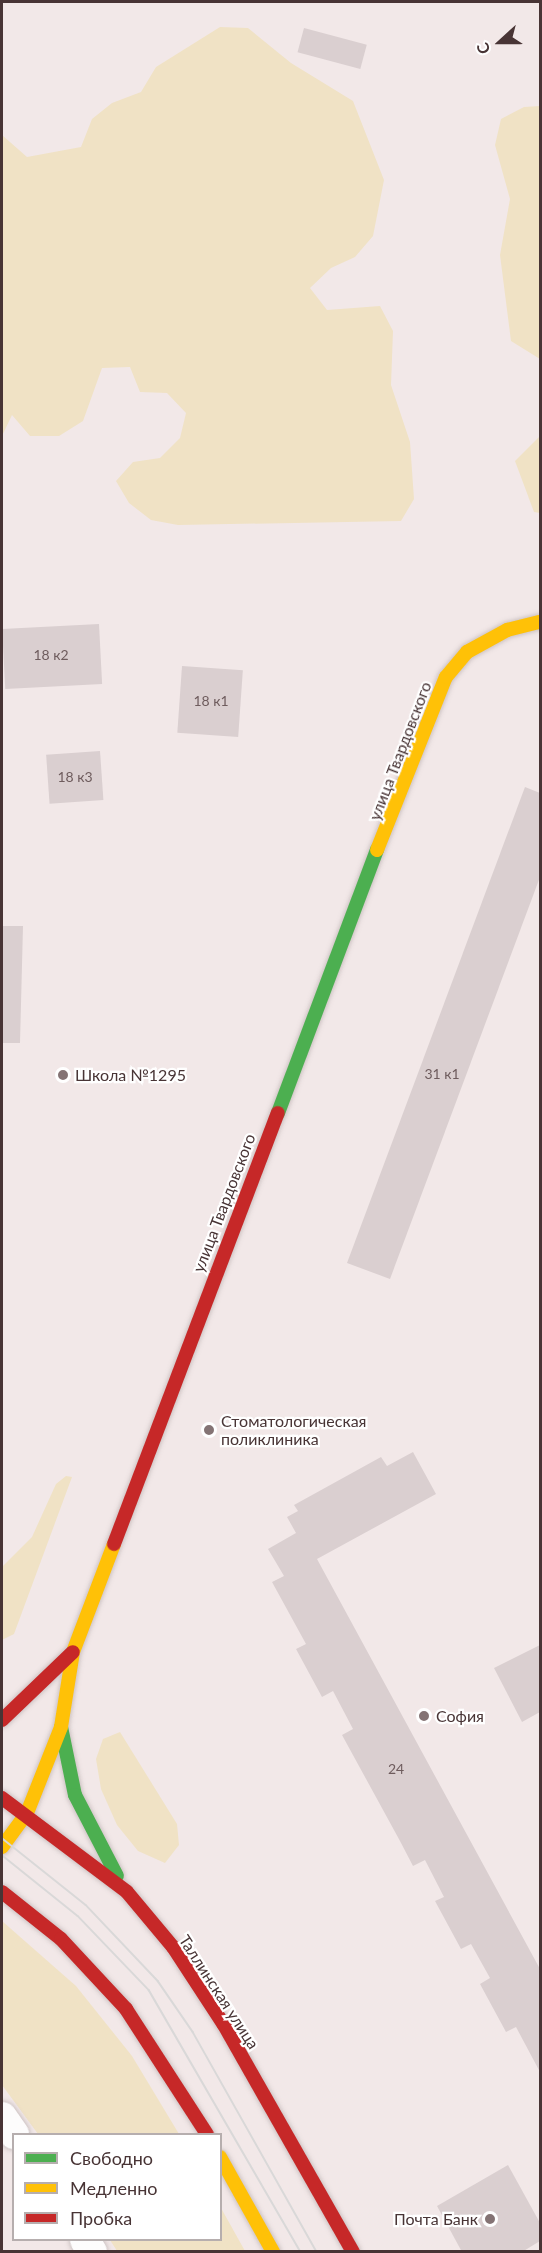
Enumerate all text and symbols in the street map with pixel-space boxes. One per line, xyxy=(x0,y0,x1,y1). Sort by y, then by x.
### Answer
north arrow xyxy=(470,12,530,72)
text: С xyxy=(472,40,493,57)
house number: 18 к2 xyxy=(33,647,69,663)
street label: улица Твардовского xyxy=(365,679,435,823)
house number: 18 к1 xyxy=(193,693,229,709)
house number: 18 к3 xyxy=(57,769,93,785)
place label: Школа №1295 xyxy=(75,1065,186,1085)
house number: 31 к1 xyxy=(424,1066,460,1082)
marker: Школа №1295 xyxy=(56,1068,70,1082)
street label: улица Твардовского xyxy=(189,1131,259,1275)
place label: Стоматологическая поликлиника xyxy=(221,1411,367,1449)
marker: Стоматологическая поликлиника xyxy=(202,1423,216,1437)
place label: София xyxy=(436,1706,484,1726)
marker: София xyxy=(417,1709,431,1723)
house number: 24 xyxy=(388,1761,404,1777)
street label: Таллинская улица xyxy=(175,1931,263,2053)
legend xyxy=(12,2133,222,2241)
text: Свободно xyxy=(70,2147,153,2169)
text: Медленно xyxy=(70,2177,158,2199)
text: Пробка xyxy=(70,2207,132,2229)
place label: Почта Банк xyxy=(394,2209,478,2229)
marker: Почта Банк xyxy=(483,2212,497,2226)

